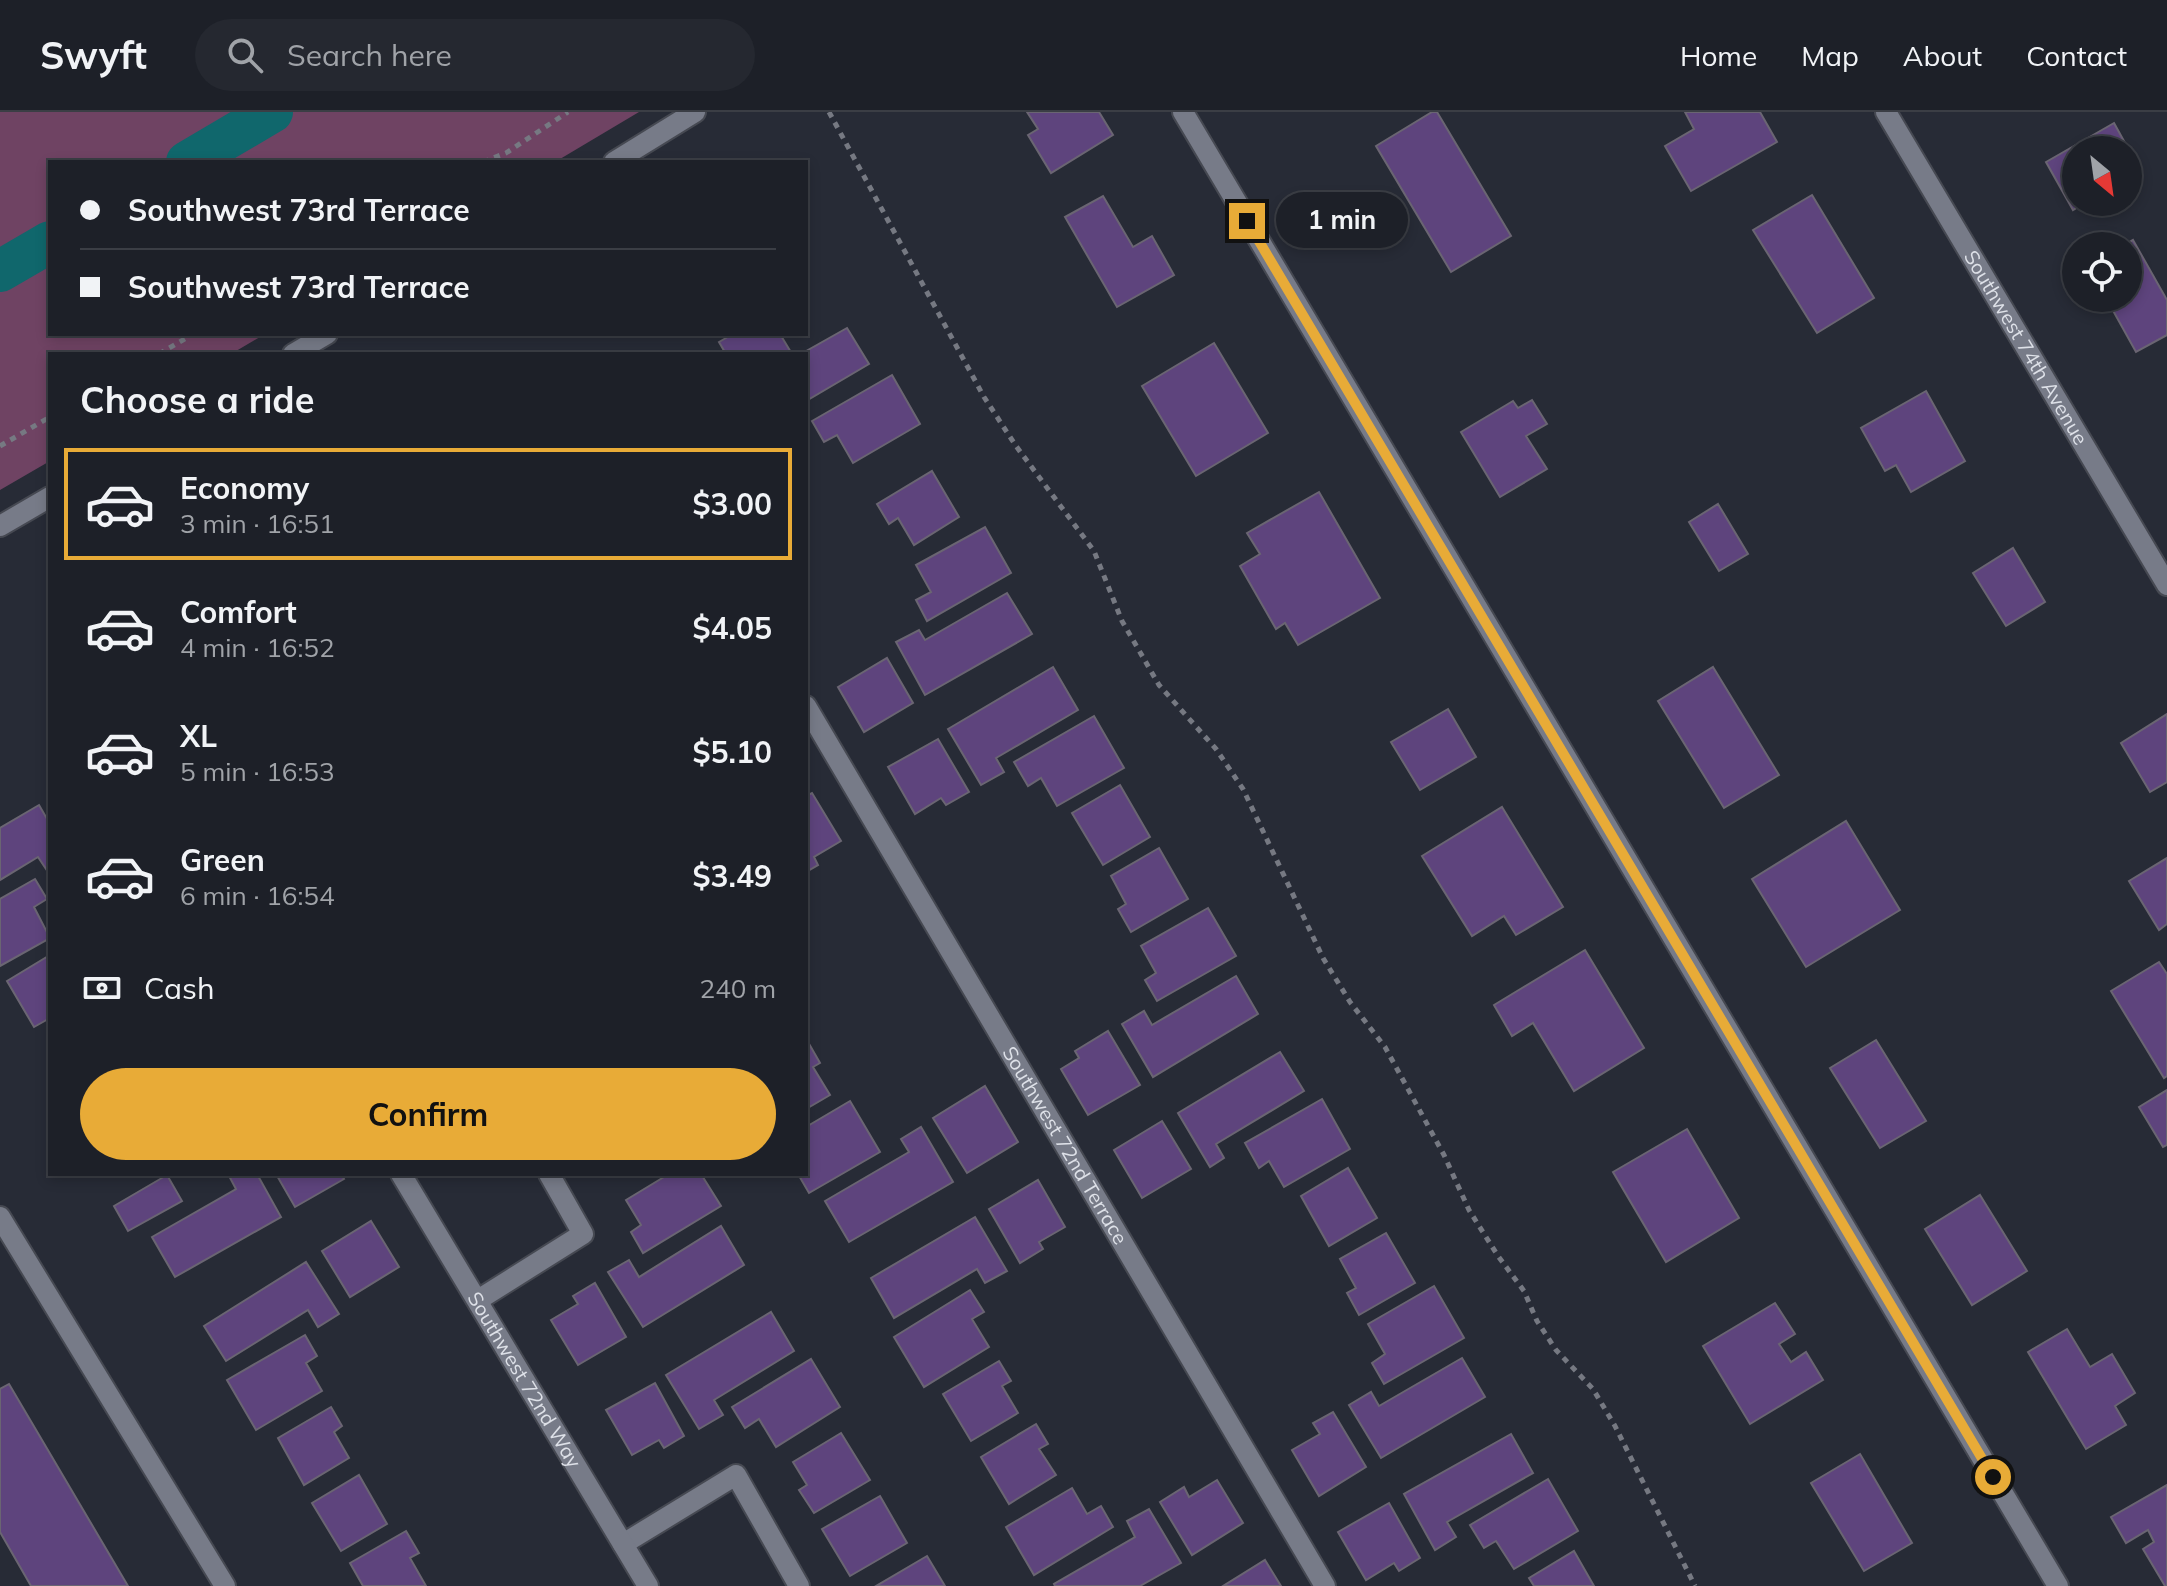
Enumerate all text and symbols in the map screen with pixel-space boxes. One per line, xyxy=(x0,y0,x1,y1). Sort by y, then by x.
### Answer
search box xyxy=(195,19,755,91)
text: Swyft xyxy=(40,31,147,79)
icon: search xyxy=(223,33,267,77)
text: Search here xyxy=(287,36,452,74)
text: Home xyxy=(1680,38,1757,73)
text: Map xyxy=(1801,38,1859,73)
text: About xyxy=(1903,38,1982,73)
text: Contact xyxy=(2026,38,2127,73)
north arrow xyxy=(2062,136,2142,216)
map controls xyxy=(2062,136,2142,312)
text: Southwest 73rd Terrace xyxy=(128,191,470,229)
callout: 1 min xyxy=(1275,193,1407,249)
route end xyxy=(1229,203,1265,239)
text: 1 min xyxy=(1308,203,1376,236)
button: locate xyxy=(2062,232,2142,312)
street label: Southwest 74th Avenue xyxy=(1959,246,2094,449)
text: Southwest 73rd Terrace xyxy=(128,268,470,306)
text: Choose a ride xyxy=(80,377,314,422)
icon: car xyxy=(84,468,156,540)
text: Economy xyxy=(180,469,309,507)
text: $3.00 xyxy=(693,485,772,523)
text: 3 min · 16:51 xyxy=(180,507,335,540)
icon: car xyxy=(84,592,156,664)
text: Comfort xyxy=(180,593,297,631)
text: $4.05 xyxy=(693,609,772,647)
text: 4 min · 16:52 xyxy=(180,631,335,664)
icon: car xyxy=(84,716,156,788)
text: XL xyxy=(180,717,217,755)
text: $5.10 xyxy=(693,733,772,771)
text: 5 min · 16:53 xyxy=(180,755,335,788)
icon: car xyxy=(84,840,156,912)
text: Green xyxy=(180,841,265,879)
text: $3.49 xyxy=(693,857,772,895)
text: 6 min · 16:54 xyxy=(180,879,335,912)
icon: cash xyxy=(80,966,124,1010)
text: Cash xyxy=(144,969,215,1007)
text: 240 m xyxy=(700,972,776,1005)
street label: Southwest 72nd Terrace xyxy=(997,1041,1134,1249)
button: Confirm xyxy=(80,1068,776,1160)
street label: Southwest 72nd Way xyxy=(462,1287,587,1472)
route start xyxy=(1975,1459,2011,1495)

